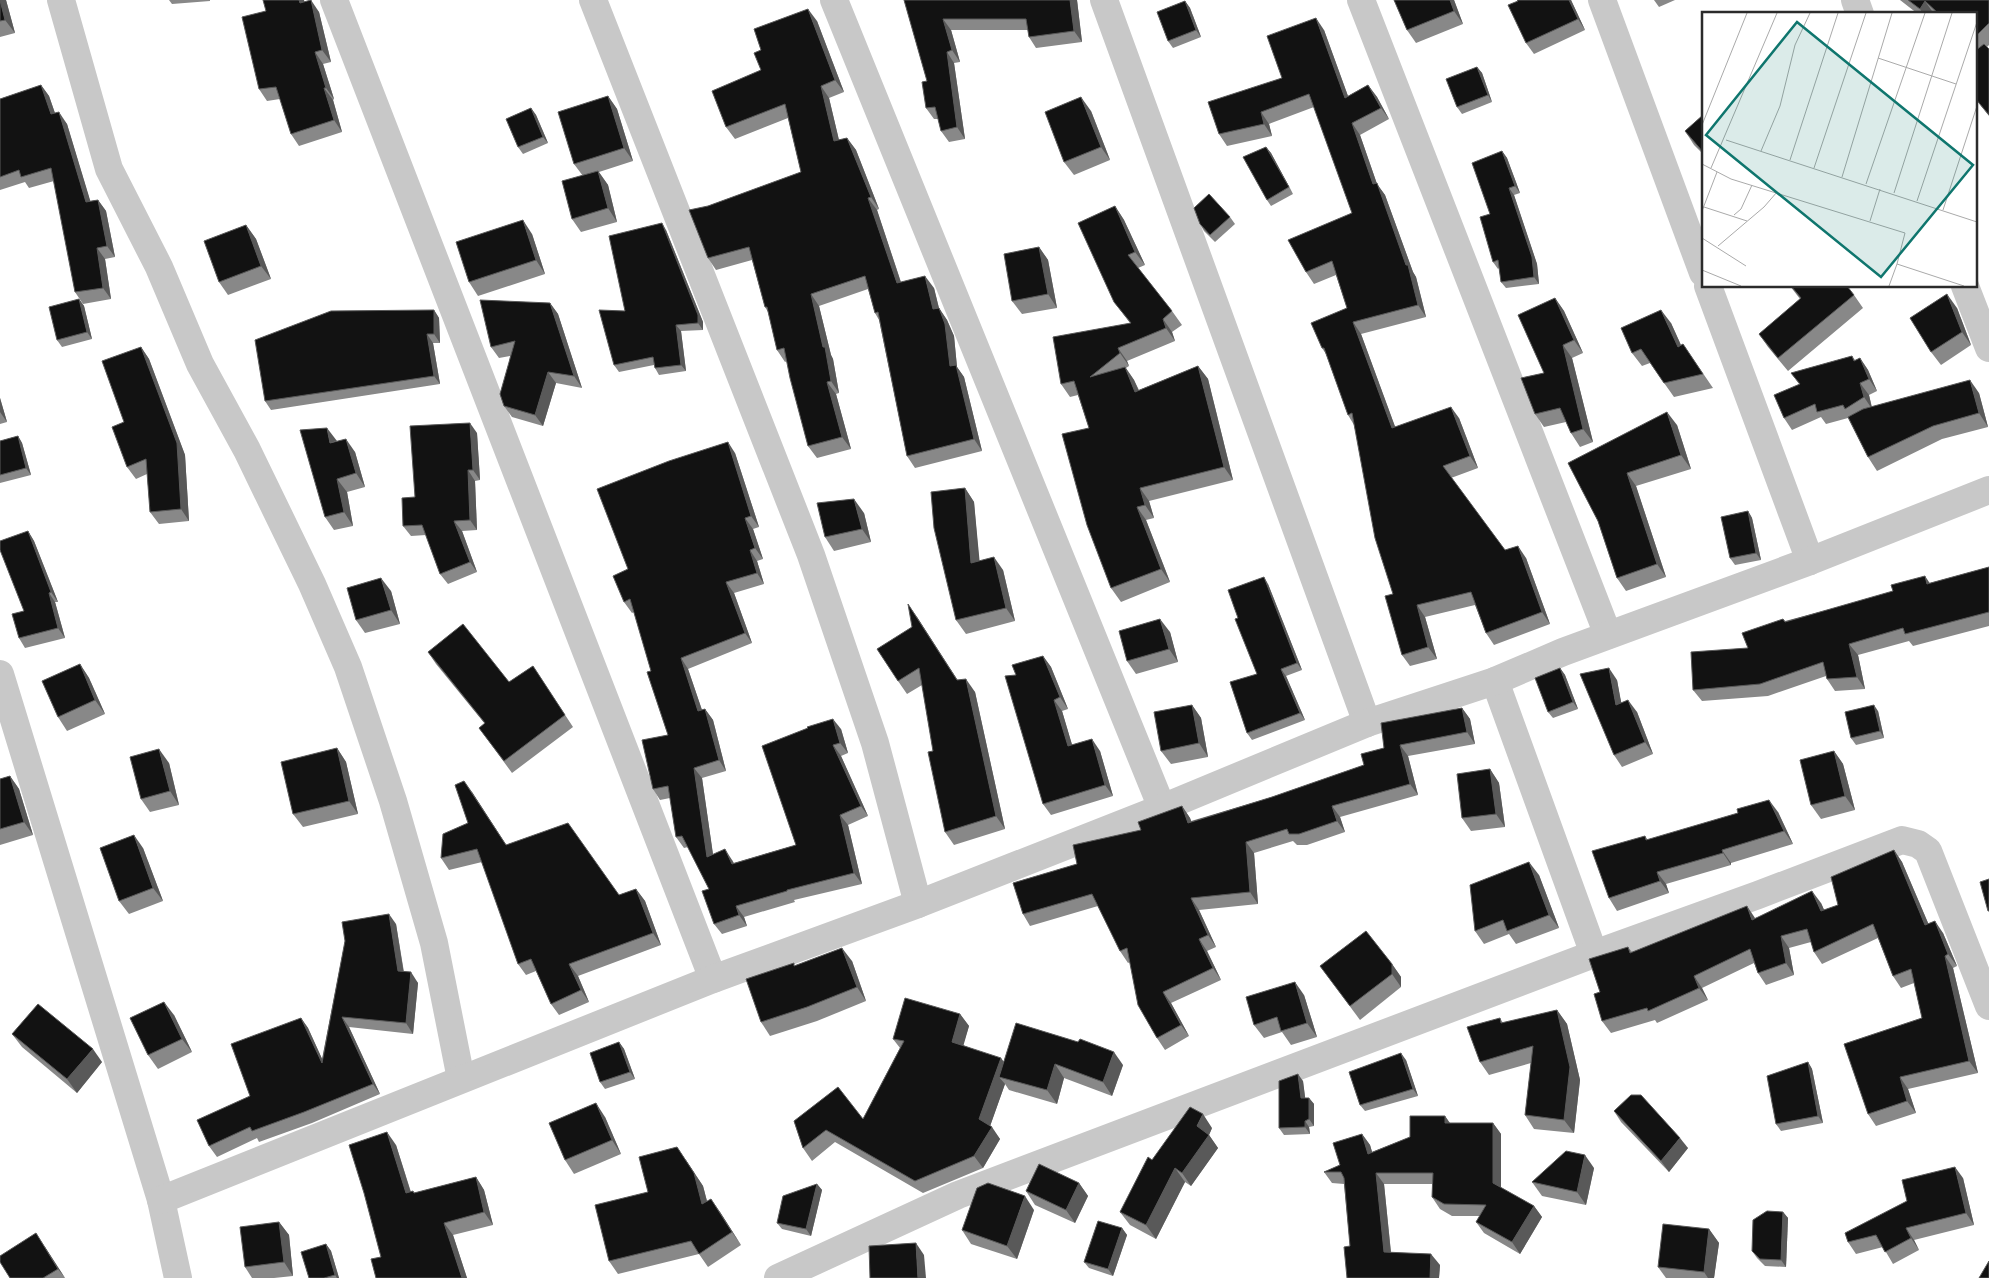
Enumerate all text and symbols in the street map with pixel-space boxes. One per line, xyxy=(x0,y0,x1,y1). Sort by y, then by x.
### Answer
inset map xyxy=(1702,12,1976,288)

